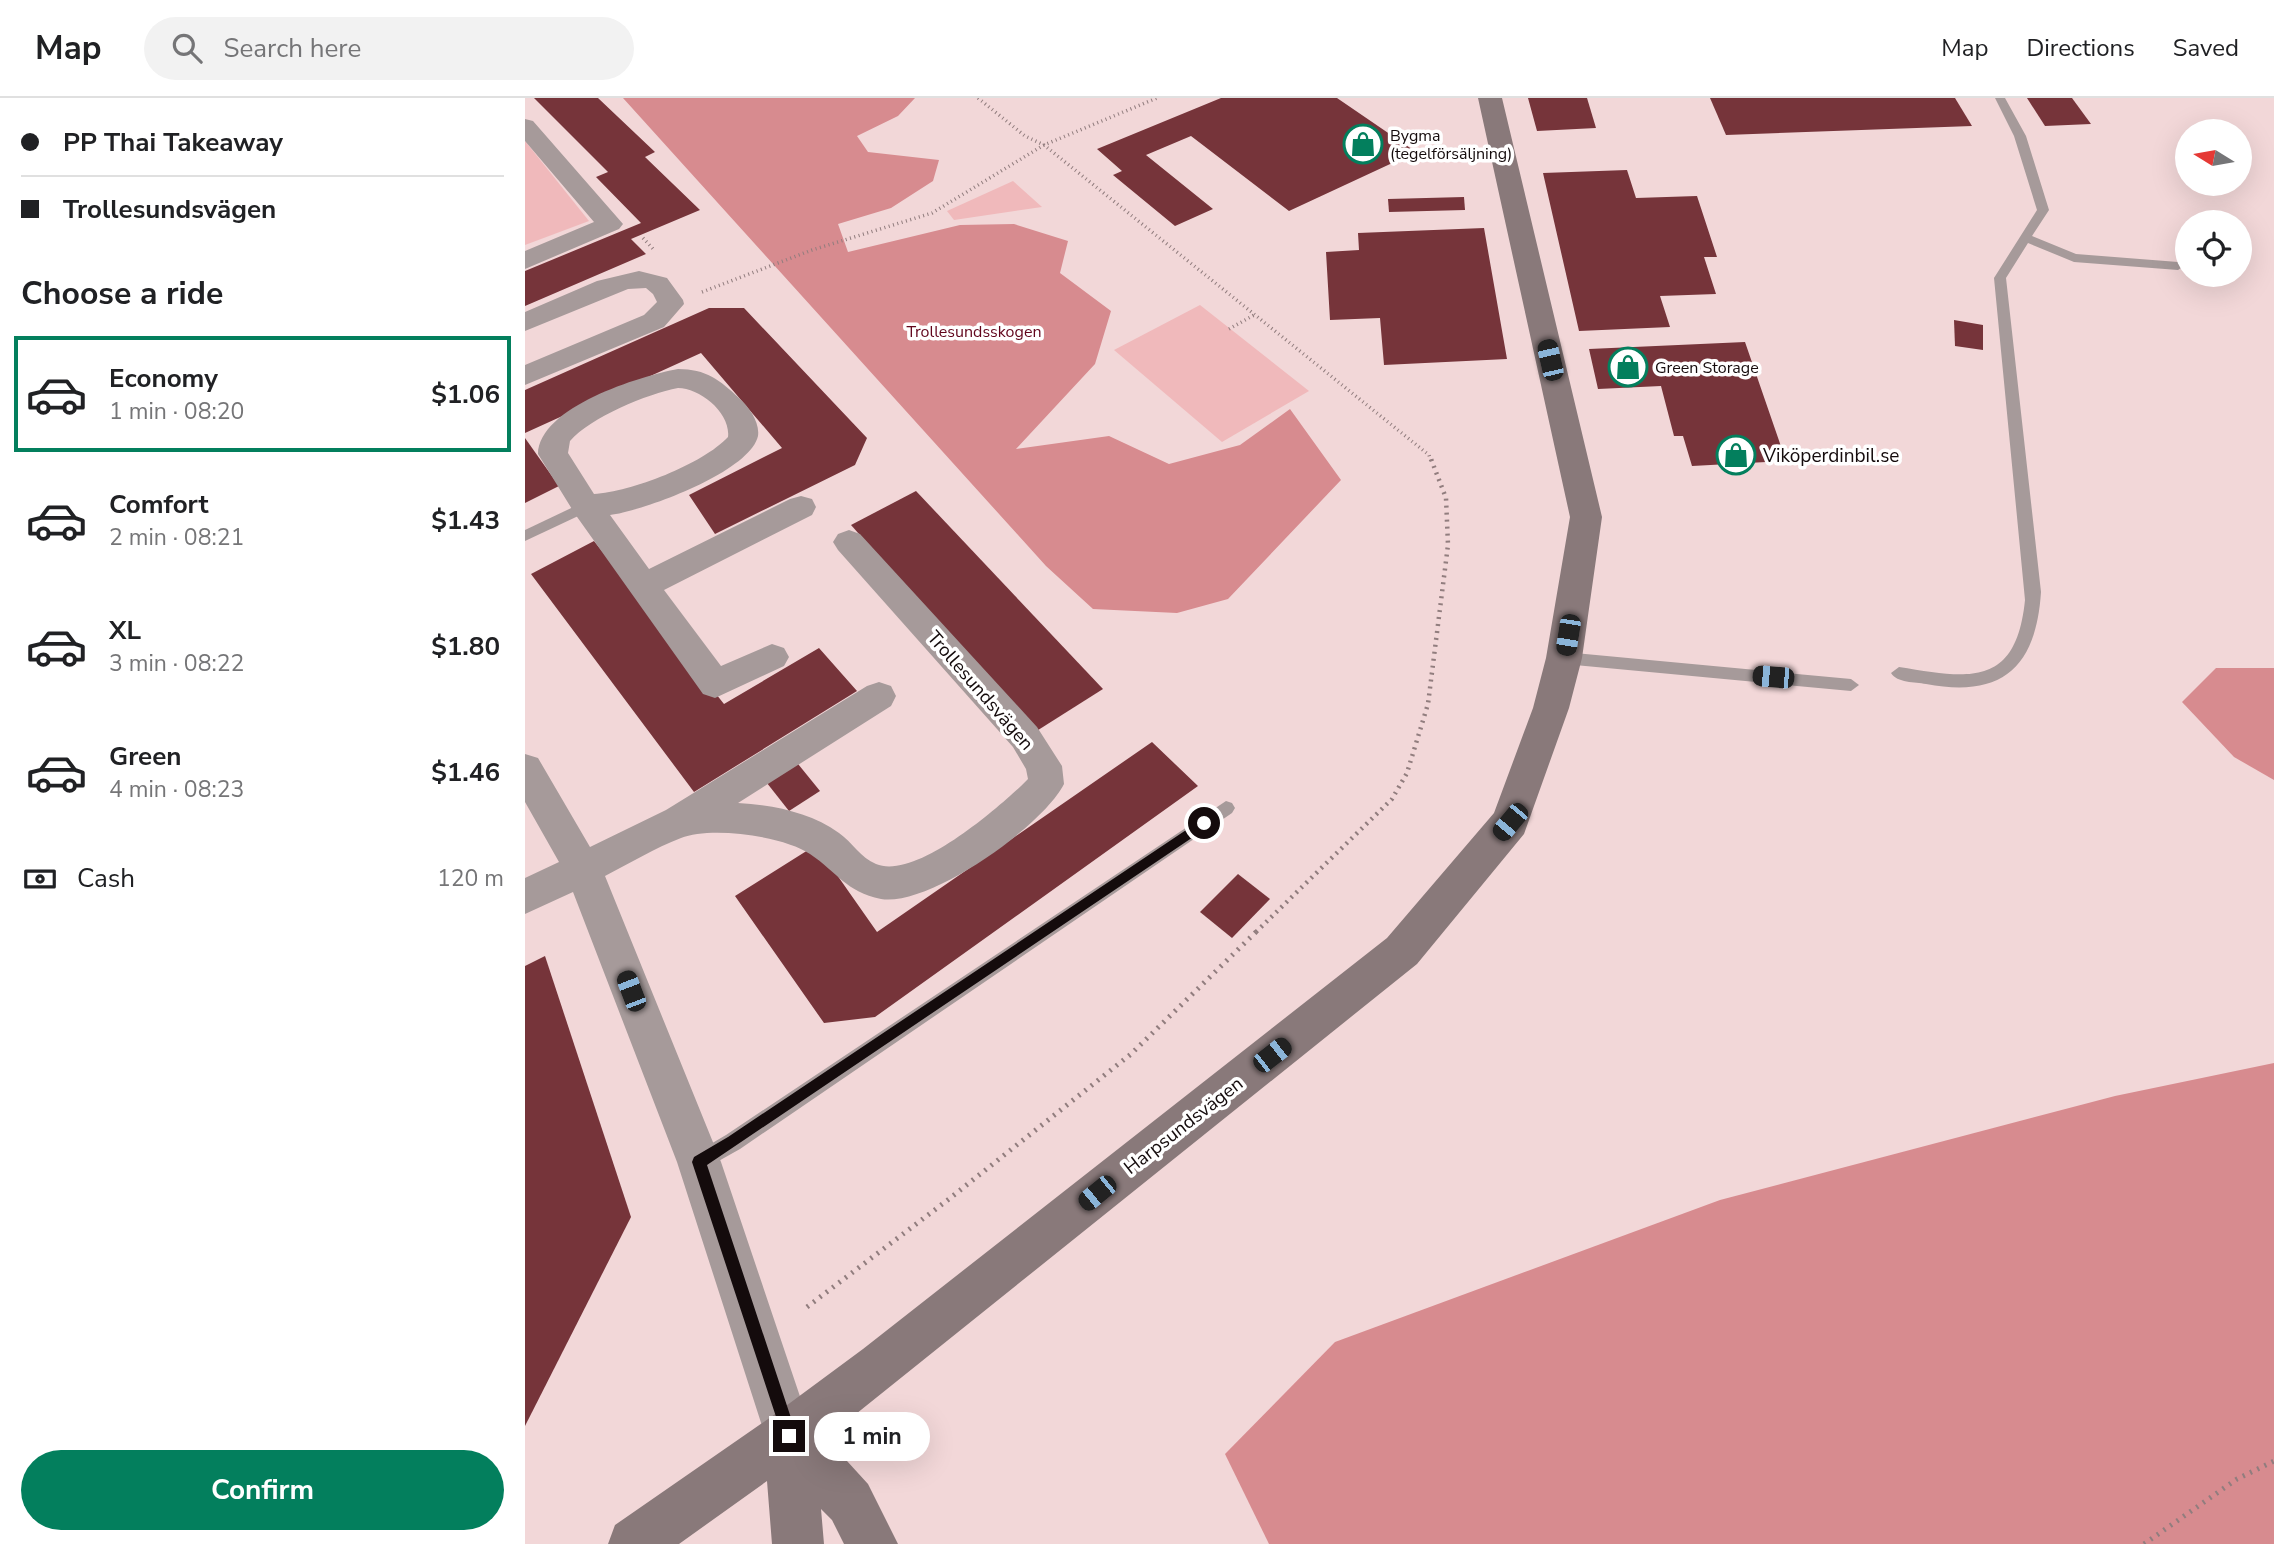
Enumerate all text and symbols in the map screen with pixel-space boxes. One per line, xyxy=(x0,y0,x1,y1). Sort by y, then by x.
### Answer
search box xyxy=(144,17,634,80)
text: Map xyxy=(35,26,102,71)
icon: search xyxy=(168,29,206,67)
text: Search here xyxy=(224,31,361,66)
text: Map xyxy=(1941,32,1988,64)
text: Directions xyxy=(2026,32,2135,64)
text: Saved xyxy=(2173,32,2239,64)
north arrow xyxy=(2175,119,2252,196)
map controls xyxy=(2175,119,2252,287)
shop icon: Bygma (tegelförsäljning) xyxy=(1342,123,1384,165)
text: PP Thai Takeaway xyxy=(63,125,283,160)
place label: Bygma (tegelförsäljning) xyxy=(1390,125,1512,165)
text: Trollesundsvägen xyxy=(63,192,276,227)
button: locate xyxy=(2175,210,2252,287)
text: Choose a ride xyxy=(21,272,223,315)
park label: Trollesundsskogen xyxy=(907,321,1042,343)
car xyxy=(1536,337,1565,383)
shop icon: Green Storage xyxy=(1607,346,1649,388)
place label: Green Storage xyxy=(1655,357,1759,379)
text: Economy xyxy=(109,361,218,396)
icon: car xyxy=(25,363,88,426)
text: $1.06 xyxy=(431,377,500,412)
text: 1 min · 08:20 xyxy=(109,396,244,427)
shop icon: Viköperdinbil.se xyxy=(1715,434,1757,476)
place label: Viköperdinbil.se xyxy=(1762,443,1899,469)
text: Comfort xyxy=(109,487,209,522)
icon: car xyxy=(25,489,88,552)
text: $1.43 xyxy=(431,503,500,538)
text: 2 min · 08:21 xyxy=(109,522,244,553)
text: XL xyxy=(109,613,141,648)
car xyxy=(1555,613,1582,657)
icon: car xyxy=(25,615,88,678)
street label: Trollesundsvägen xyxy=(921,625,1040,756)
text: $1.80 xyxy=(431,629,500,664)
text: 3 min · 08:22 xyxy=(109,648,244,679)
car xyxy=(1752,665,1795,689)
text: Green xyxy=(109,739,182,774)
icon: car xyxy=(25,741,88,804)
text: $1.46 xyxy=(431,755,500,790)
text: 4 min · 08:23 xyxy=(109,774,244,805)
car xyxy=(1489,799,1532,845)
route start xyxy=(1188,807,1220,839)
icon: cash xyxy=(21,860,59,898)
text: Cash xyxy=(77,861,135,896)
text: 120 m xyxy=(437,863,504,894)
car xyxy=(614,968,649,1014)
car xyxy=(1249,1034,1296,1076)
street label: Harpsundsvägen xyxy=(1119,1071,1249,1181)
car xyxy=(1075,1172,1120,1214)
callout: 1 min xyxy=(813,1412,929,1460)
route end xyxy=(773,1420,805,1452)
text: 1 min xyxy=(842,1421,902,1452)
button: Confirm xyxy=(21,1450,504,1530)

